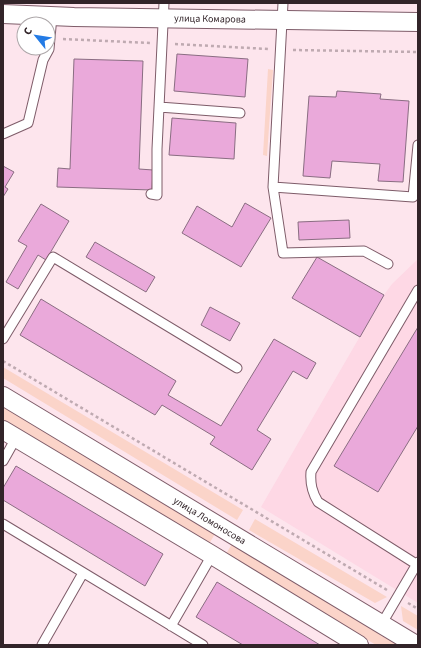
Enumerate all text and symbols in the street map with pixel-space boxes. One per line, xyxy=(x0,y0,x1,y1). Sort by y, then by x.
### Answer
street label: улица Комарова xyxy=(174,11,246,27)
north arrow xyxy=(16,16,56,56)
text: С xyxy=(20,24,36,38)
street label: улица Ломоносова xyxy=(170,494,249,548)

